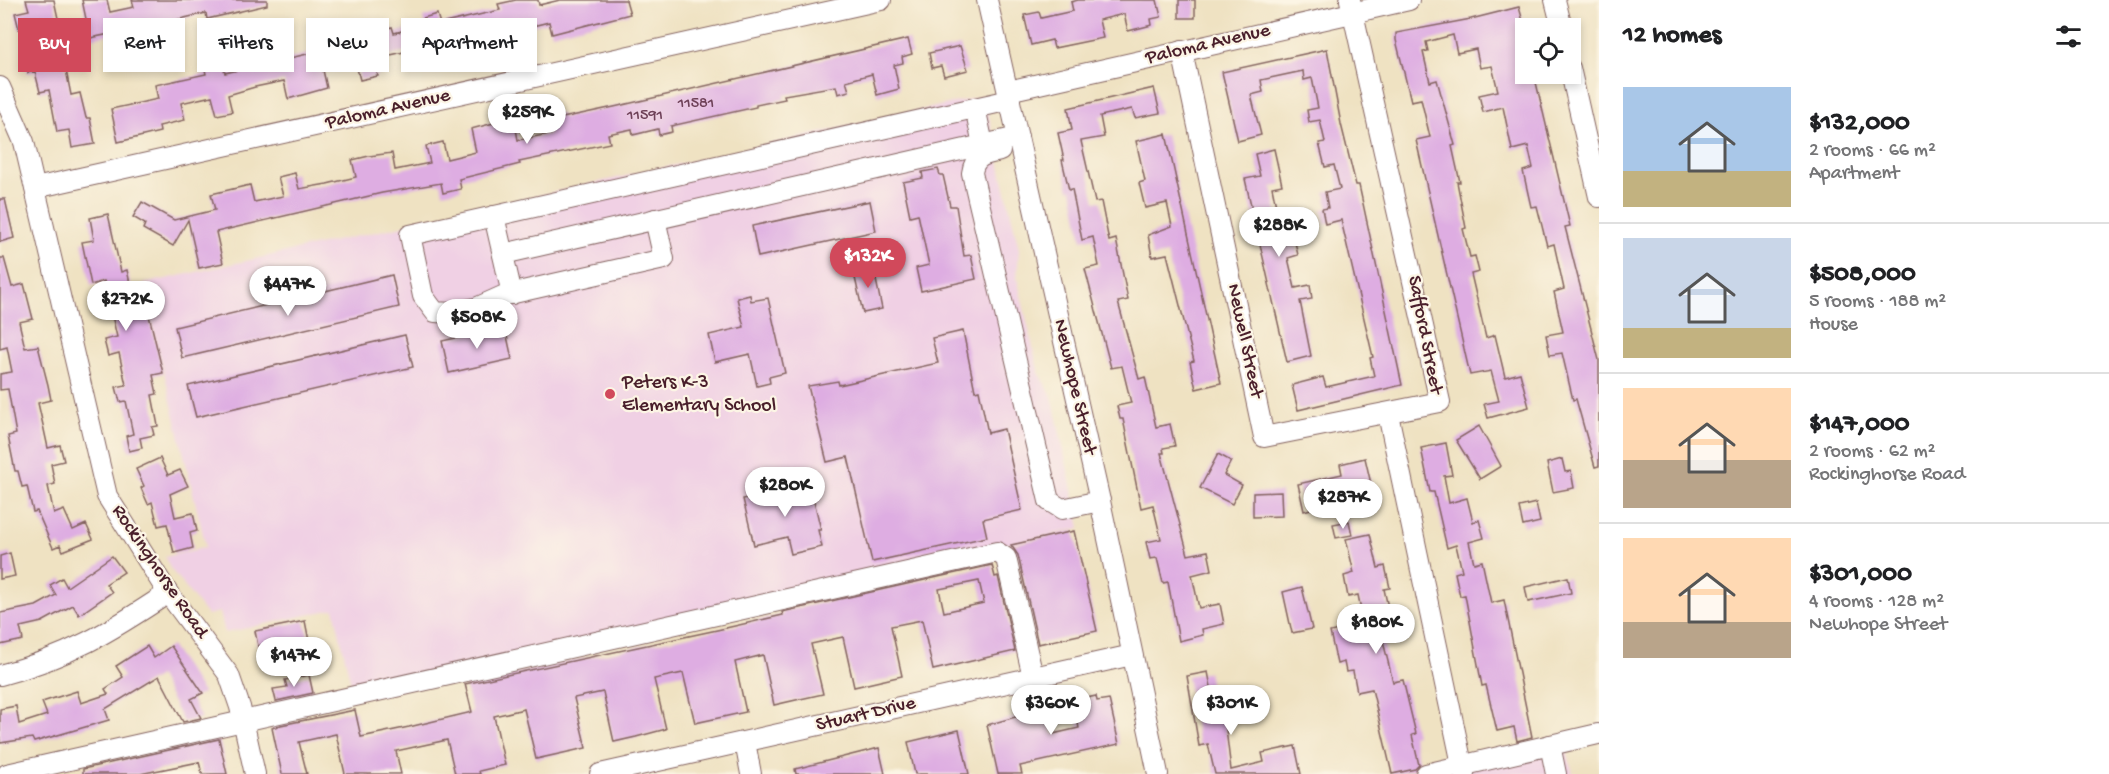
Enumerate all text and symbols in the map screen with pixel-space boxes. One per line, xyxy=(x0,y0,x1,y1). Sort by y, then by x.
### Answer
chip: Buy xyxy=(18,18,91,72)
chip: Rent xyxy=(103,18,185,72)
chip: Filters xyxy=(197,18,294,72)
chip: New xyxy=(306,18,389,72)
chip: Apartment xyxy=(401,18,537,72)
map controls xyxy=(1515,18,1581,84)
button: locate xyxy=(1515,18,1581,84)
street label: Paloma Avenue xyxy=(1143,19,1273,71)
icon: filters xyxy=(2052,20,2085,53)
text: 12 homes xyxy=(1623,21,1721,52)
street label: Paloma Avenue xyxy=(323,84,453,136)
pin: $259K xyxy=(485,94,569,145)
house number: 11581 xyxy=(677,95,714,114)
text: $259K xyxy=(502,102,552,125)
house number: 11591 xyxy=(626,107,663,126)
text: $132,000 xyxy=(1809,109,1910,140)
icon: home xyxy=(1671,111,1743,183)
text: 2 rooms · 66 m² xyxy=(1809,140,1936,163)
text: Apartment xyxy=(1809,163,1899,186)
pin: $288K xyxy=(1237,207,1321,258)
text: $288K xyxy=(1253,215,1305,238)
pin: $132K xyxy=(826,238,910,289)
text: $132K xyxy=(844,246,892,269)
text: $508,000 xyxy=(1809,260,1916,291)
icon: home xyxy=(1671,262,1743,334)
pin: $447K xyxy=(246,266,330,317)
text: $447K xyxy=(263,274,313,297)
street label: Safford Street xyxy=(1401,274,1447,398)
pin: $272K xyxy=(84,281,168,332)
street label: Newell Street xyxy=(1221,282,1268,402)
text: $272K xyxy=(101,289,151,312)
text: 5 rooms · 188 m² xyxy=(1809,291,1946,314)
pin: $508K xyxy=(435,299,519,350)
text: $508K xyxy=(451,307,503,330)
text: House xyxy=(1809,314,1858,337)
street label: Newhope Street xyxy=(1047,317,1101,459)
place label: Peters K-3 Elementary School xyxy=(621,372,776,418)
marker: Peters K-3 Elementary School xyxy=(603,387,617,401)
text: $147,000 xyxy=(1809,410,1909,441)
icon: home xyxy=(1671,412,1743,484)
text: 2 rooms · 62 m² xyxy=(1809,441,1936,464)
text: Rockinghorse Road xyxy=(1809,464,1965,487)
pin: $280K xyxy=(743,467,827,518)
text: $280K xyxy=(759,475,811,498)
pin: $287K xyxy=(1301,479,1385,530)
text: $287K xyxy=(1317,487,1369,510)
street label: Rockinghorse Road xyxy=(106,501,213,645)
text: $301,000 xyxy=(1809,560,1912,591)
icon: home xyxy=(1671,562,1743,634)
text: 4 rooms · 128 m² xyxy=(1809,591,1944,614)
pin: $180K xyxy=(1334,604,1418,655)
text: $180K xyxy=(1351,612,1401,635)
text: Newhope Street xyxy=(1809,614,1947,637)
pin: $147K xyxy=(252,637,336,688)
text: $147K xyxy=(270,645,318,668)
pin: $360K xyxy=(1009,685,1093,736)
pin: $301K xyxy=(1189,685,1273,736)
street label: Stuart Drive xyxy=(814,692,919,738)
text: $360K xyxy=(1025,693,1077,716)
text: $301K xyxy=(1206,693,1256,716)

